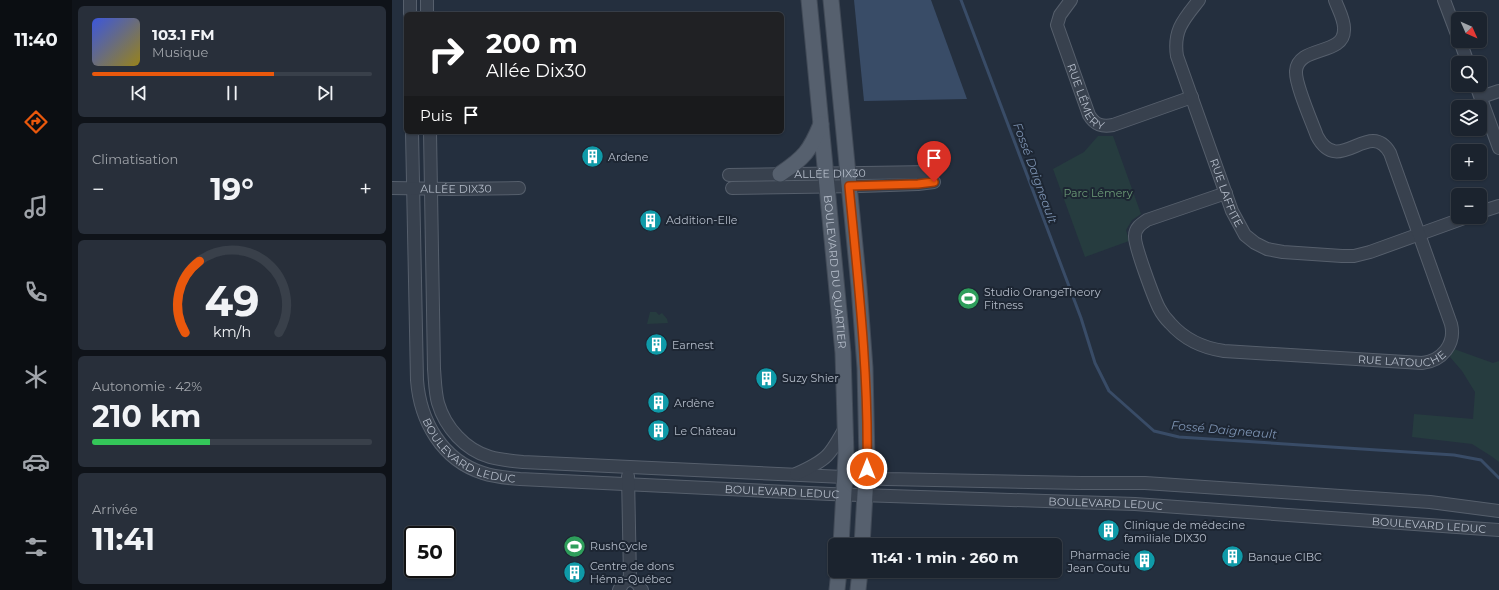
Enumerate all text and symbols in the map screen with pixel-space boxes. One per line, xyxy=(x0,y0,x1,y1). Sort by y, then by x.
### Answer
north arrow xyxy=(1451,12,1487,48)
map controls xyxy=(1451,12,1487,224)
text: 103.1 FM xyxy=(152,25,215,44)
text: 200 m xyxy=(486,26,578,60)
icon: right xyxy=(420,28,472,80)
text: 11:40 xyxy=(14,29,58,51)
text: Musique xyxy=(152,44,208,60)
button: search xyxy=(1451,56,1487,92)
text: Allée Dix30 xyxy=(486,60,586,82)
street label: RUE LÉMERY xyxy=(1064,61,1106,133)
icon: previous xyxy=(128,82,150,104)
icon: pause xyxy=(221,82,243,104)
icon: next xyxy=(314,82,336,104)
button: layers xyxy=(1451,100,1487,136)
icon: arrive xyxy=(460,104,482,126)
text: Puis xyxy=(420,106,452,125)
icon: directions xyxy=(22,108,50,136)
water label: Fossé Daigneault xyxy=(1010,120,1061,225)
pin xyxy=(917,141,951,182)
building icon: Ardene xyxy=(580,144,606,170)
button: + xyxy=(1451,144,1487,180)
icon: arrive xyxy=(923,147,945,169)
place label: Ardene xyxy=(608,150,649,164)
text: Climatisation xyxy=(92,151,178,167)
street label: RUE LAFFITE xyxy=(1207,157,1246,229)
street label: ALLÉE DIX30 xyxy=(794,166,866,181)
text: 19° xyxy=(210,171,254,208)
text: − xyxy=(92,176,105,203)
text: + xyxy=(359,176,372,203)
street label: ALLÉE DIX30 xyxy=(420,181,492,196)
park label: Parc Lémery xyxy=(1063,186,1133,200)
button: − xyxy=(1451,188,1487,224)
icon: music xyxy=(22,193,50,221)
street label: BOULEVARD DU QUARTIER xyxy=(821,194,850,349)
building icon: Addition-Elle xyxy=(638,207,664,233)
place label: Addition-Elle xyxy=(666,213,738,227)
text: 49 xyxy=(204,276,260,326)
icon: phone xyxy=(22,278,50,306)
sports icon: Studio OrangeTheory Fitness xyxy=(956,285,982,311)
place label: Studio OrangeTheory Fitness xyxy=(984,285,1101,312)
text: km/h xyxy=(213,323,251,341)
building icon: Earnest xyxy=(644,332,670,358)
place label: Earnest xyxy=(672,338,715,352)
street label: RUE LATOUCHE xyxy=(1357,347,1449,370)
icon: climate xyxy=(22,363,50,391)
building icon: Suzy Shier xyxy=(753,365,779,391)
place label: Suzy Shier xyxy=(782,371,839,385)
text: Autonomie · 42% xyxy=(92,378,202,394)
building icon: Ardène xyxy=(645,390,671,416)
place label: Ardène xyxy=(674,396,715,410)
text: 210 km xyxy=(92,398,201,435)
street label: BOULEVARD LEDUC xyxy=(420,416,516,486)
water label: Fossé Daigneault xyxy=(1170,417,1278,442)
building icon: Le Château xyxy=(645,418,671,444)
place label: Le Château xyxy=(674,424,736,438)
icon: car xyxy=(22,448,50,476)
position arrow xyxy=(846,448,888,490)
street label: BOULEVARD LEDUC xyxy=(724,482,840,501)
street label: BOULEVARD LEDUC xyxy=(1048,494,1164,513)
text: Arrivée xyxy=(92,501,138,517)
street label: BOULEVARD LEDUC xyxy=(1371,514,1487,536)
building icon: Clinique de médecine familiale DIX30 xyxy=(1096,518,1122,544)
place label: Clinique de médecine familiale DIX30 xyxy=(1124,518,1245,545)
text: 11:41 xyxy=(92,521,155,558)
speed limit sign: 50 xyxy=(404,526,456,578)
icon: filters xyxy=(22,533,50,561)
sports icon: RushCycle xyxy=(562,533,588,559)
place label: RushCycle xyxy=(590,539,648,553)
building icon: Banque CIBC xyxy=(1219,544,1245,570)
text: 11:41 · 1 min · 260 m xyxy=(872,548,1018,567)
place label: Pharmacie Jean Coutu xyxy=(1067,548,1130,575)
building icon: Pharmacie Jean Coutu xyxy=(1132,548,1158,574)
place label: Banque CIBC xyxy=(1248,550,1322,564)
building icon: Centre de dons Héma-Québec xyxy=(562,559,588,585)
place label: Centre de dons Héma-Québec xyxy=(590,559,675,586)

